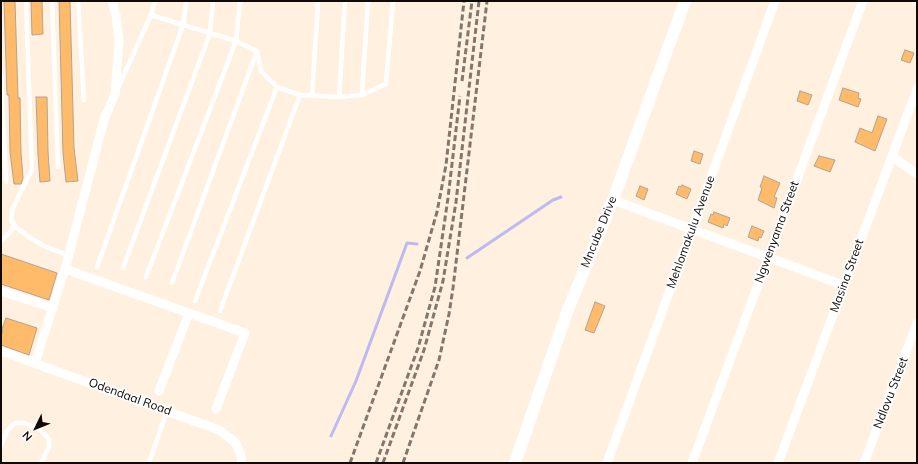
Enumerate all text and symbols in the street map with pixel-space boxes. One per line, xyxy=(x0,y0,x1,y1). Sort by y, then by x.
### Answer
street label: Mehlomakulu Avenue xyxy=(664,174,718,290)
street label: Ngwenyama Street xyxy=(752,179,802,285)
street label: Mncube Drive xyxy=(578,194,620,270)
street label: Masina Street xyxy=(827,237,867,315)
street label: Ndlovu Street xyxy=(871,355,911,431)
street label: Odendaal Road xyxy=(87,375,173,419)
north arrow xyxy=(16,408,56,448)
text: N xyxy=(19,428,35,444)

